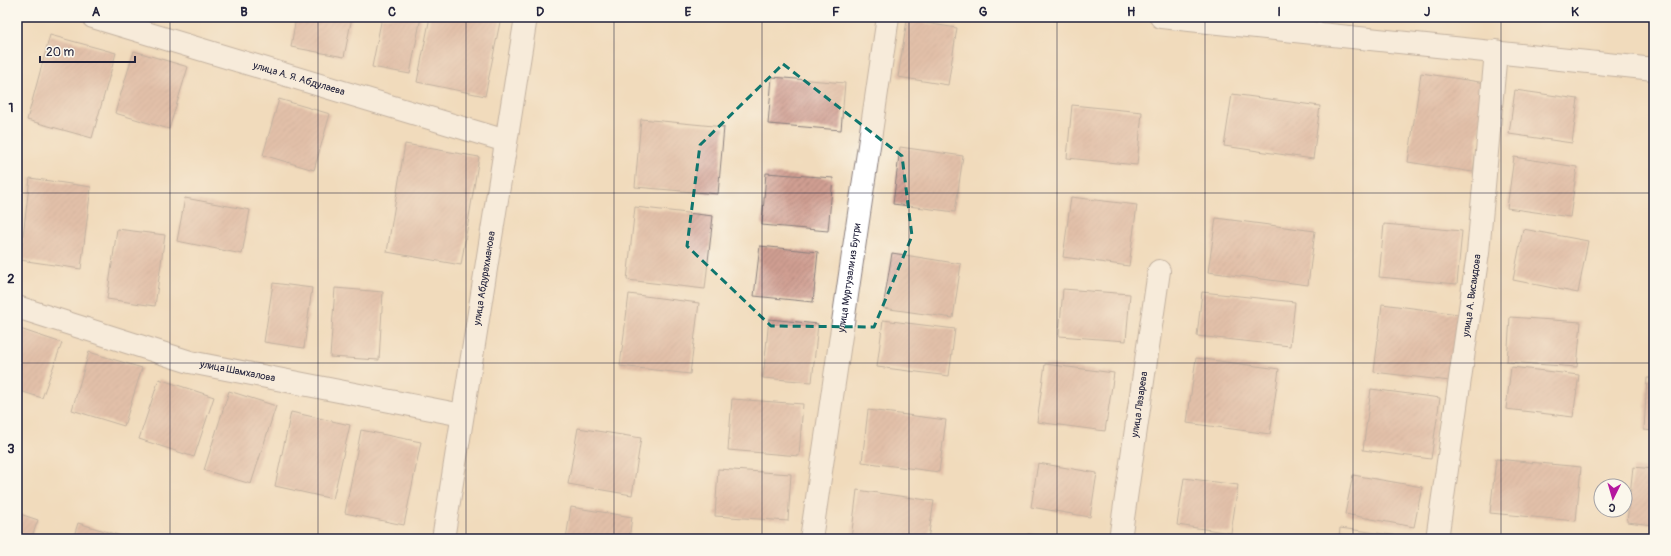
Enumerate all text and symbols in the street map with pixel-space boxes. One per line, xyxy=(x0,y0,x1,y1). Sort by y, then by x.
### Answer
text: A xyxy=(92,4,101,20)
text: B xyxy=(240,4,248,20)
text: C xyxy=(388,4,396,20)
text: D xyxy=(536,4,544,20)
text: E xyxy=(685,4,692,20)
text: F xyxy=(832,4,840,20)
text: G xyxy=(979,4,988,20)
text: H xyxy=(1127,4,1135,20)
text: I xyxy=(1277,4,1281,20)
text: J xyxy=(1424,4,1430,20)
text: K xyxy=(1571,4,1579,20)
scale bar xyxy=(40,38,135,64)
text: 20 m xyxy=(46,45,75,60)
street label: улица А. Я. Абдулаева xyxy=(251,59,347,98)
text: 1 xyxy=(8,100,14,116)
street label: улица Муртузали из Бутри xyxy=(835,222,864,334)
street label: улица Абдурахманова xyxy=(471,230,498,327)
street label: улица А. Висаидова xyxy=(1460,253,1484,339)
text: 2 xyxy=(7,271,15,287)
street label: улица Шамхалова xyxy=(198,358,277,385)
street label: улица Лазарева xyxy=(1129,370,1150,439)
text: 3 xyxy=(7,441,15,457)
north arrow xyxy=(1593,478,1633,518)
text: С xyxy=(1608,501,1616,514)

